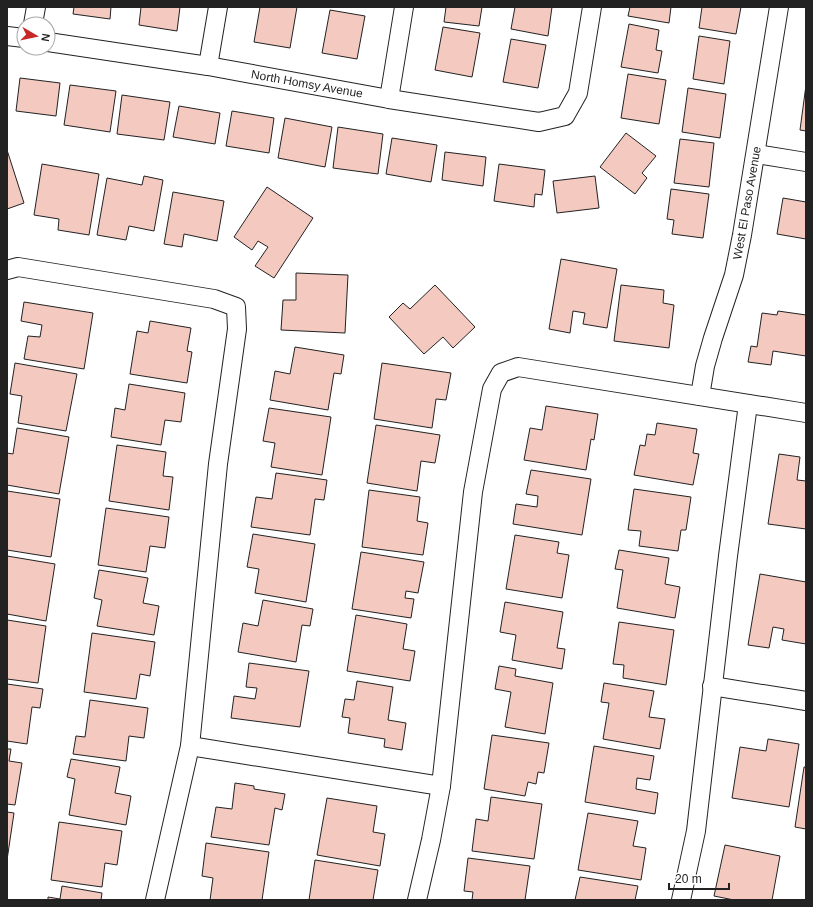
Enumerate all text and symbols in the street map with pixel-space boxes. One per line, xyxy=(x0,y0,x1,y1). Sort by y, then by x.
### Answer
north arrow xyxy=(16,16,56,56)
text: N xyxy=(39,33,52,42)
street label: North Homsy Avenue xyxy=(250,67,364,101)
street label: West El Paso Avenue xyxy=(730,145,764,261)
scale bar xyxy=(669,865,729,891)
text: 20 m xyxy=(675,872,702,886)

